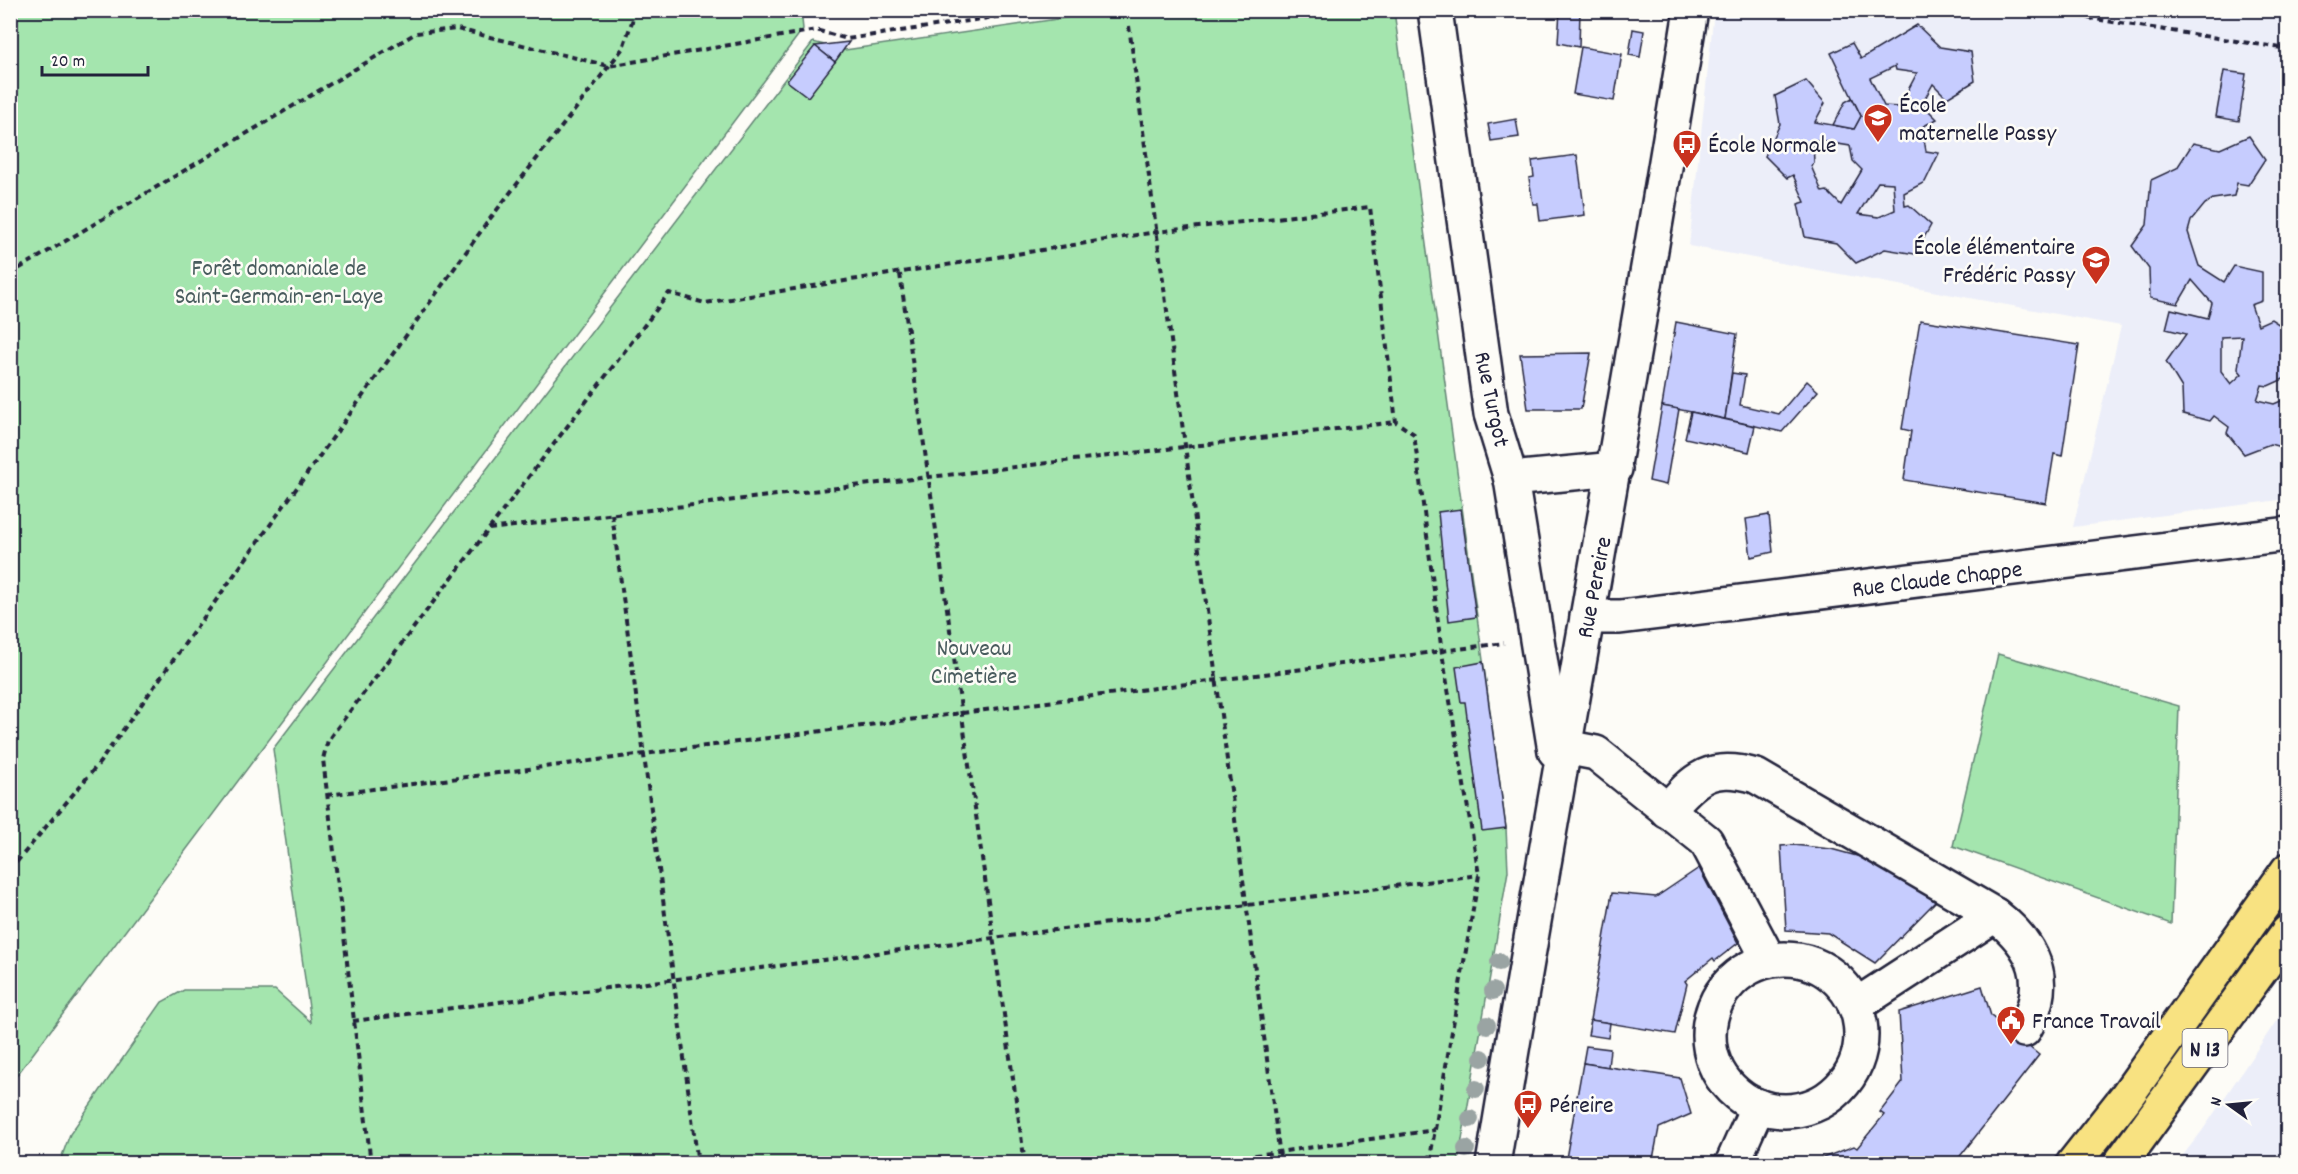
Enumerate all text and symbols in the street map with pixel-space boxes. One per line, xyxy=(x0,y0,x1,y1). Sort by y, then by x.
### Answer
scale bar xyxy=(42,39,148,77)
text: 20 m xyxy=(51,50,85,75)
place label: École maternelle Passy xyxy=(1899,90,2058,152)
school or university icon: École maternelle Passy xyxy=(1862,102,1894,144)
bus stop icon: École Normale xyxy=(1671,128,1703,170)
place label: École Normale xyxy=(1708,130,1836,164)
place label: École élémentaire Frédéric Passy xyxy=(1914,232,2076,294)
school or university icon: École élémentaire Frédéric Passy xyxy=(2080,244,2112,286)
park label: Forêt domaniale de Saint-Germain-en-Laye xyxy=(175,253,383,315)
street label: Rue Turgot xyxy=(1463,349,1517,451)
street label: Rue Pereire xyxy=(1569,534,1622,641)
street label: Rue Claude Chappe xyxy=(1850,554,2024,608)
park label: Nouveau Cimetière xyxy=(931,633,1017,695)
public building icon: France Travail xyxy=(1995,1004,2027,1046)
place label: France Travail xyxy=(2032,1006,2161,1040)
road number: N 13 xyxy=(2182,1029,2228,1067)
north arrow xyxy=(2199,1075,2259,1135)
bus stop icon: Péreire xyxy=(1512,1088,1544,1130)
place label: Péreire xyxy=(1549,1090,1614,1124)
text: N xyxy=(2205,1095,2229,1109)

